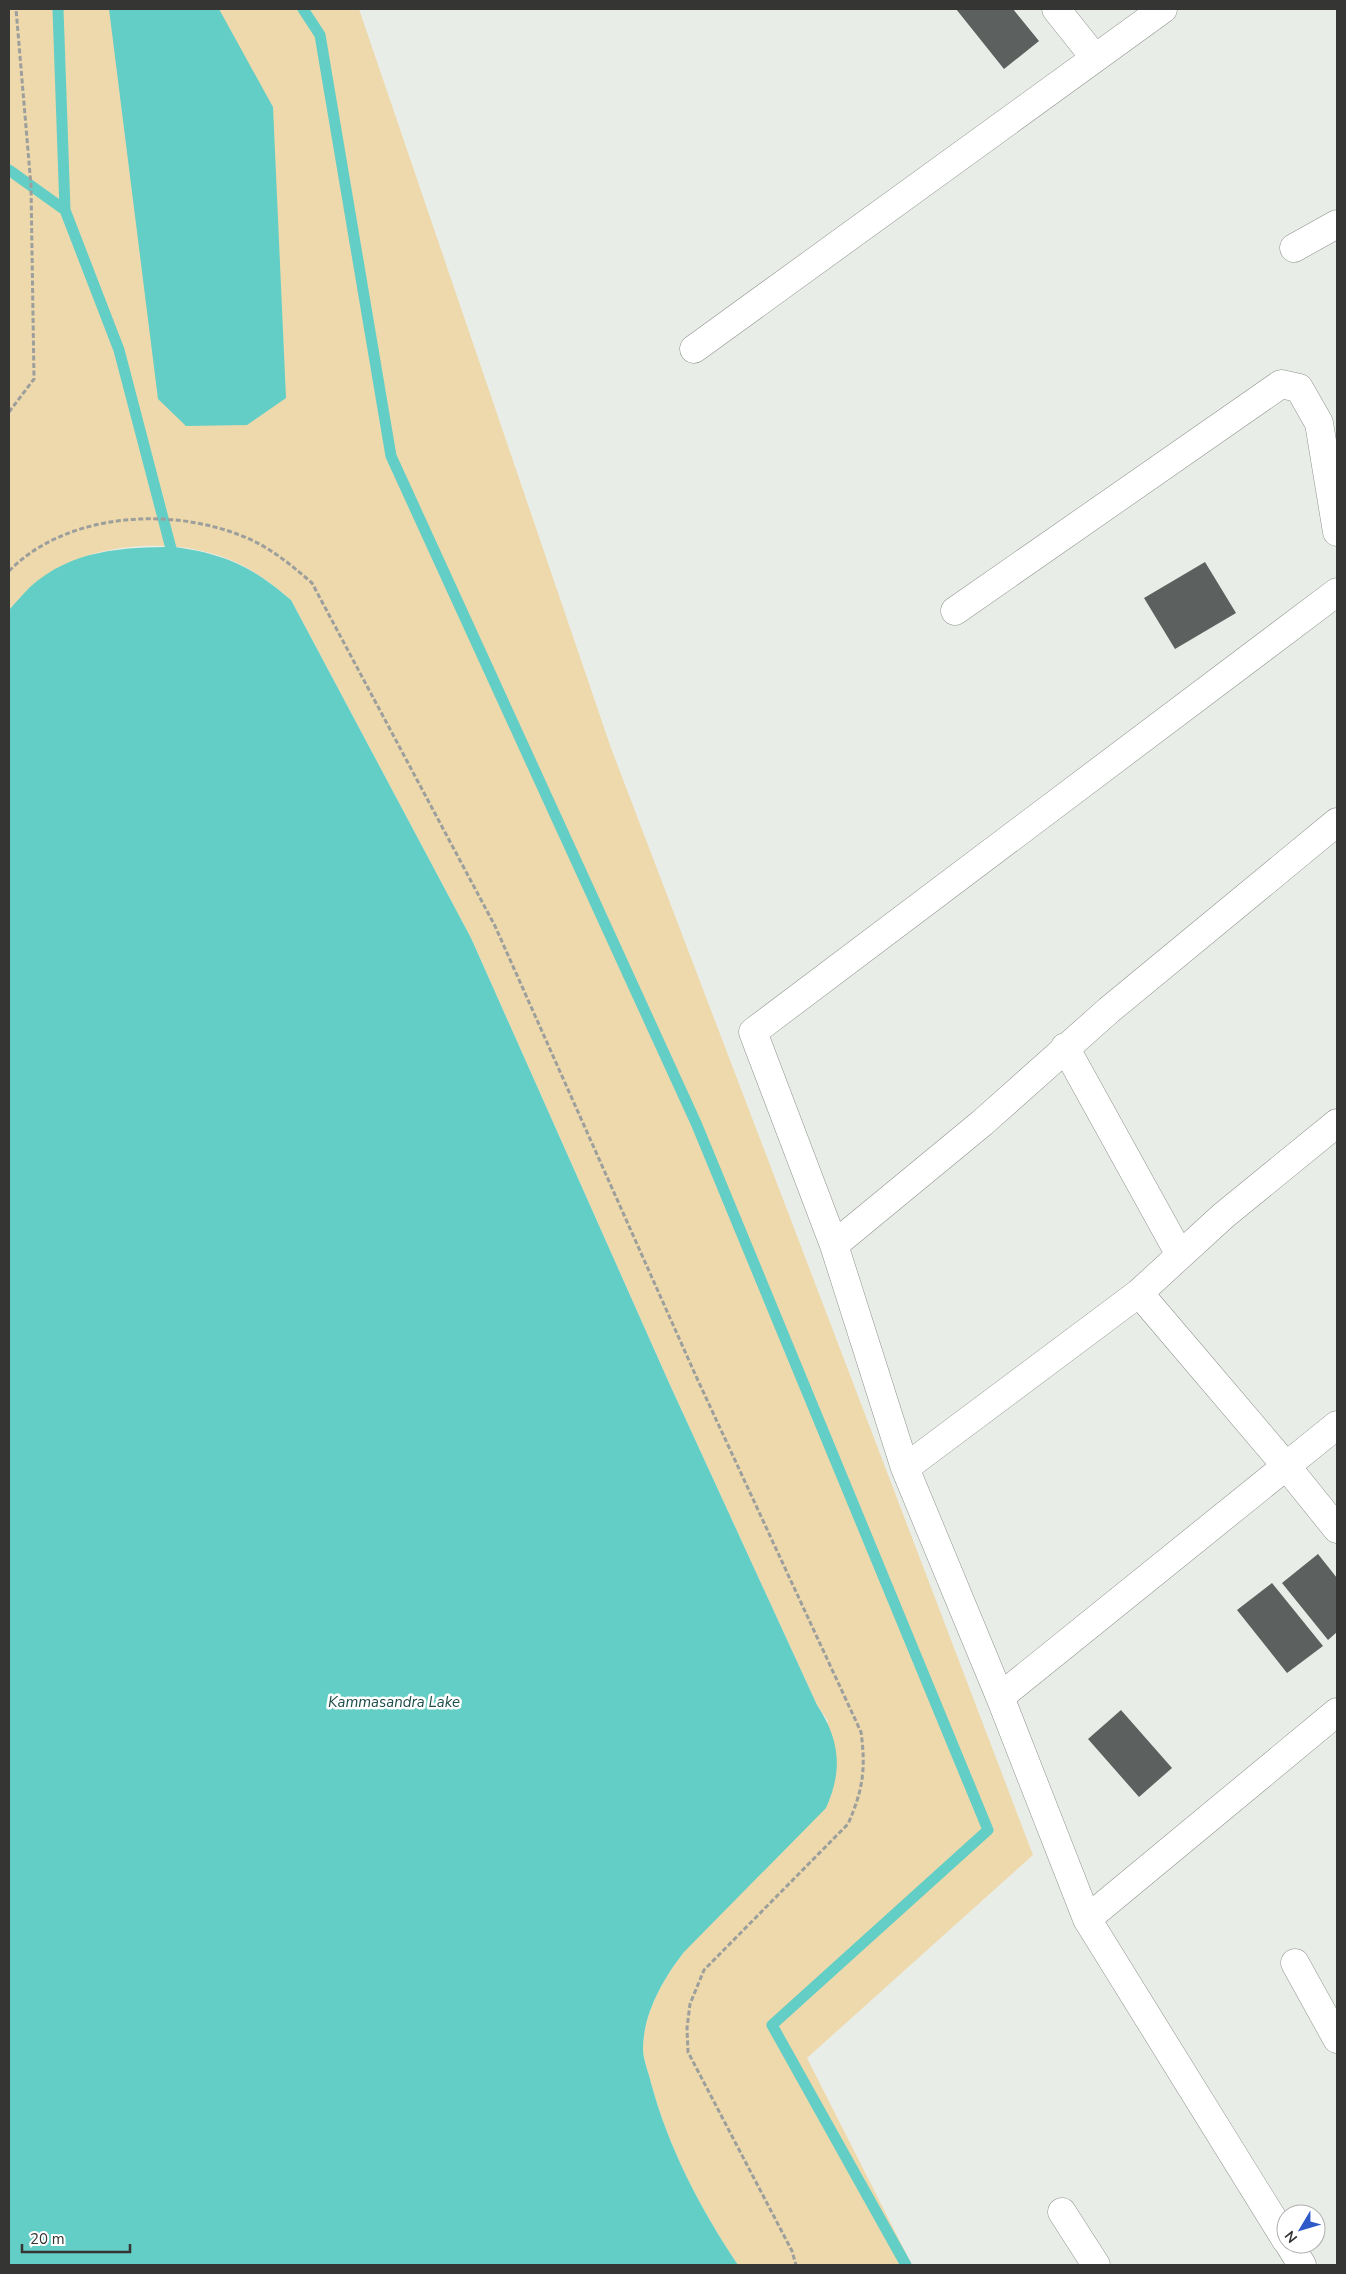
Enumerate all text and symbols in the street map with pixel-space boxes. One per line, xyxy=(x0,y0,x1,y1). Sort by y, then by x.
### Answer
water label: Kammasandra Lake xyxy=(328,1692,460,1712)
north arrow xyxy=(1276,2204,1326,2254)
scale bar xyxy=(22,2222,130,2254)
text: N xyxy=(1280,2227,1302,2247)
text: 20 m xyxy=(30,2229,65,2249)

